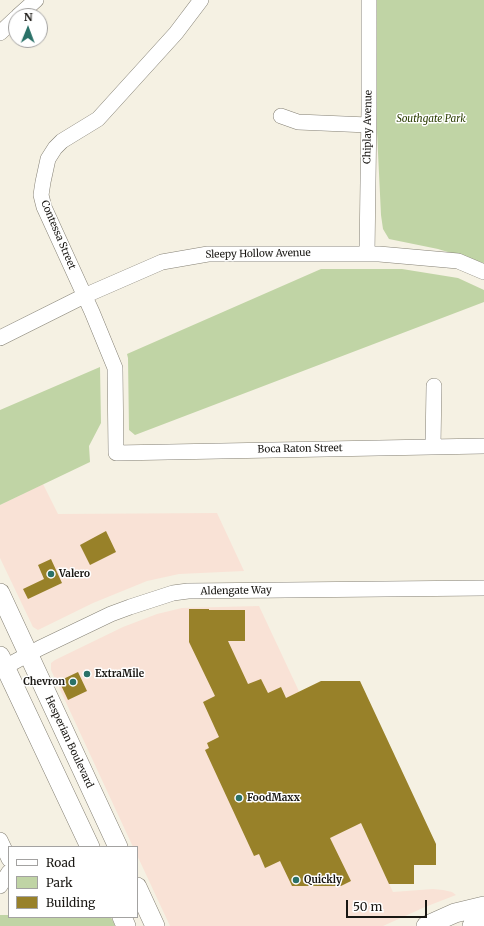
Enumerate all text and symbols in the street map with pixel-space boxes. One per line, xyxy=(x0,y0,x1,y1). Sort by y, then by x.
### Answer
north arrow xyxy=(8,8,48,48)
text: N xyxy=(24,10,33,24)
street label: Chiplay Avenue xyxy=(361,90,375,164)
park label: Southgate Park xyxy=(396,113,466,125)
street label: Contessa Street xyxy=(38,199,78,271)
street label: Sleepy Hollow Avenue xyxy=(205,247,311,261)
street label: Boca Raton Street xyxy=(257,442,343,456)
place label: Valero xyxy=(59,568,90,580)
marker: Valero xyxy=(46,569,56,579)
street label: Aldengate Way xyxy=(200,584,272,598)
place label: ExtraMile xyxy=(95,668,144,680)
marker: ExtraMile xyxy=(82,669,92,679)
place label: Chevron xyxy=(23,676,65,688)
marker: Chevron xyxy=(68,677,78,687)
street label: Hesperian Boulevard xyxy=(42,694,96,790)
place label: FoodMaxx xyxy=(247,792,300,804)
marker: FoodMaxx xyxy=(234,793,244,803)
legend xyxy=(8,846,138,918)
text: Road xyxy=(46,855,75,870)
place label: Quickly xyxy=(304,874,342,886)
text: Park xyxy=(46,875,73,890)
marker: Quickly xyxy=(291,875,301,885)
scale bar xyxy=(348,892,429,918)
text: Building xyxy=(46,895,95,910)
text: 50 m xyxy=(353,899,382,914)

